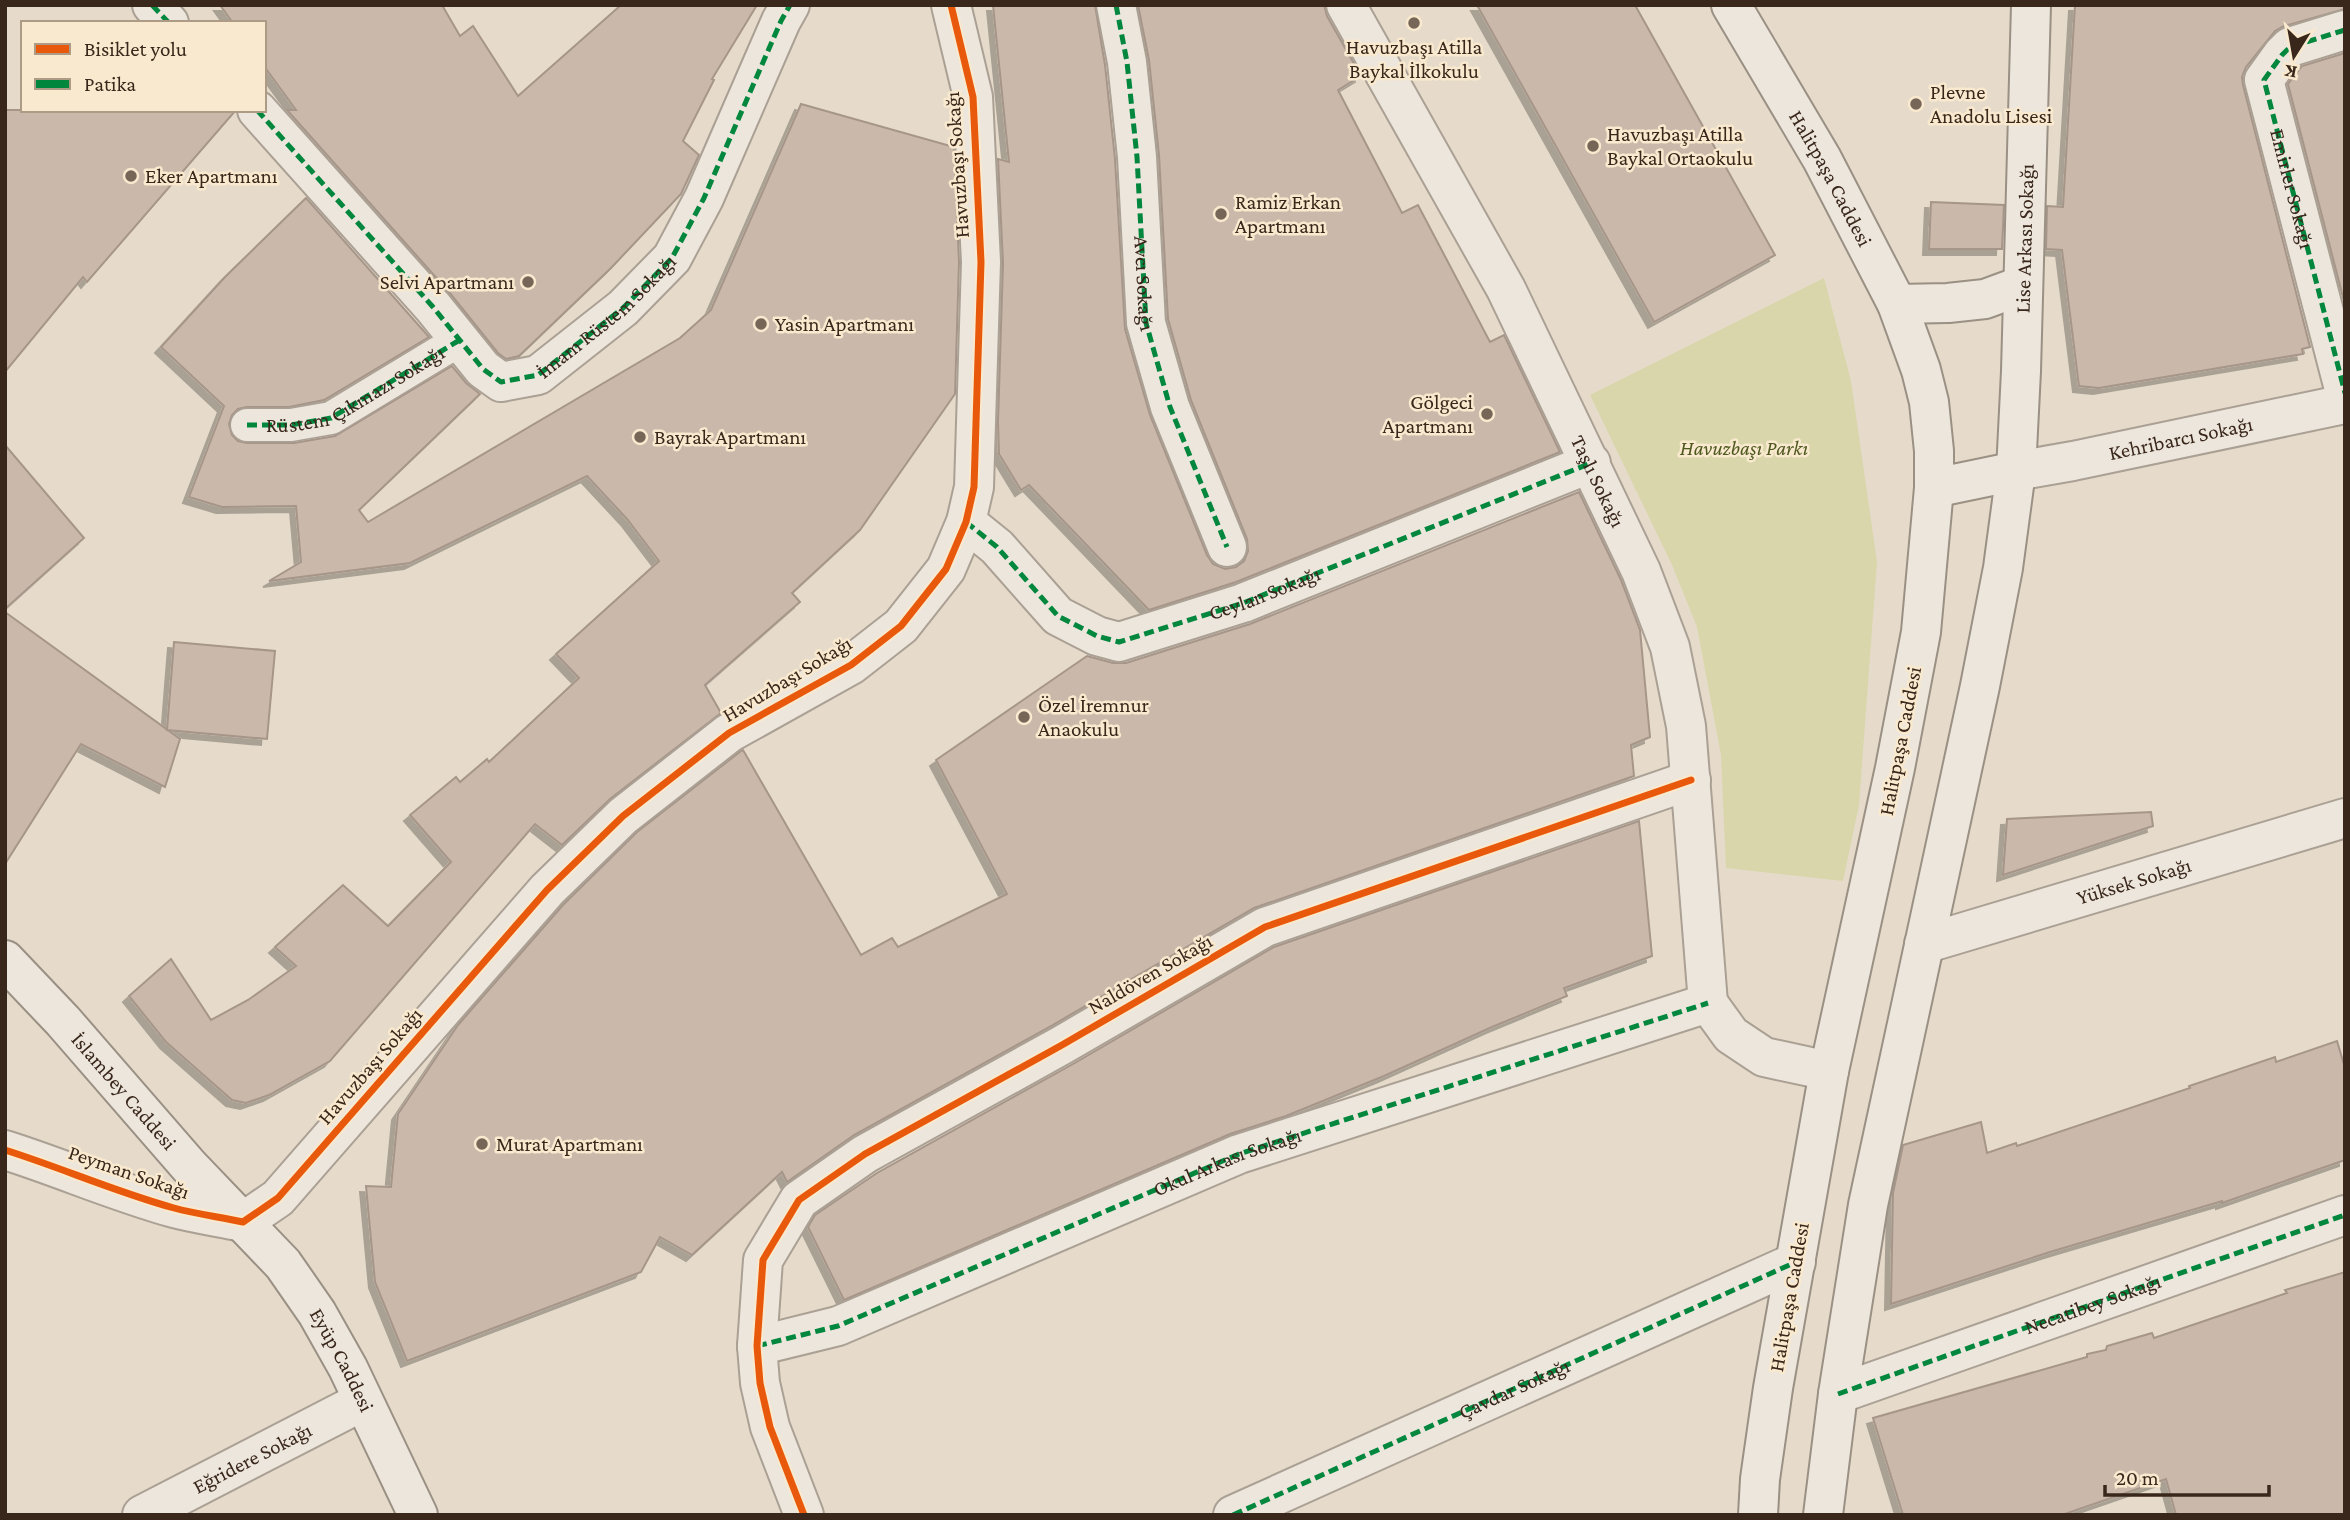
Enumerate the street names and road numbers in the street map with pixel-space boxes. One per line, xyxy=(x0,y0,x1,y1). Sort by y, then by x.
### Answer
street label: Havuzbaşı Sokağı xyxy=(940,90,974,239)
street label: Halitpaşa Caddesi xyxy=(1784,106,1877,251)
street label: Emirler Sokağı xyxy=(2265,126,2319,252)
street label: Lise Arkası Sokağı xyxy=(2011,163,2039,314)
street label: Avcı Sokağı xyxy=(1129,235,1160,334)
street label: İmam Rüstem Sokağı xyxy=(532,249,681,383)
street label: Rüstem Çıkmazı Sokağı xyxy=(266,340,449,437)
street label: Kehribarcı Sokağı xyxy=(2107,412,2255,465)
street label: Taşlı Sokağı xyxy=(1566,431,1630,532)
street label: Ceylan Sokağı xyxy=(1206,561,1324,625)
street label: Havuzbaşı Sokağı xyxy=(718,631,857,727)
street label: Halitpaşa Caddesi xyxy=(1874,664,1926,817)
street label: Yüksek Sokağı xyxy=(2074,853,2194,910)
street label: Naldöven Sokağı xyxy=(1083,928,1217,1019)
street label: Havuzbaşı Sokağı xyxy=(313,1002,428,1129)
street label: İslambey Caddesi xyxy=(66,1028,182,1155)
street label: Okul Arkası Sokağı xyxy=(1150,1123,1305,1201)
street label: Peyman Sokağı xyxy=(65,1140,193,1204)
street label: Halitpaşa Caddesi xyxy=(1764,1220,1814,1374)
street label: Necatibey Sokağı xyxy=(2021,1269,2164,1339)
street label: Eyüp Caddesi xyxy=(305,1304,379,1416)
street label: Çavdar Sokağı xyxy=(1455,1353,1574,1424)
street label: Eğridere Sokağı xyxy=(189,1417,316,1499)

